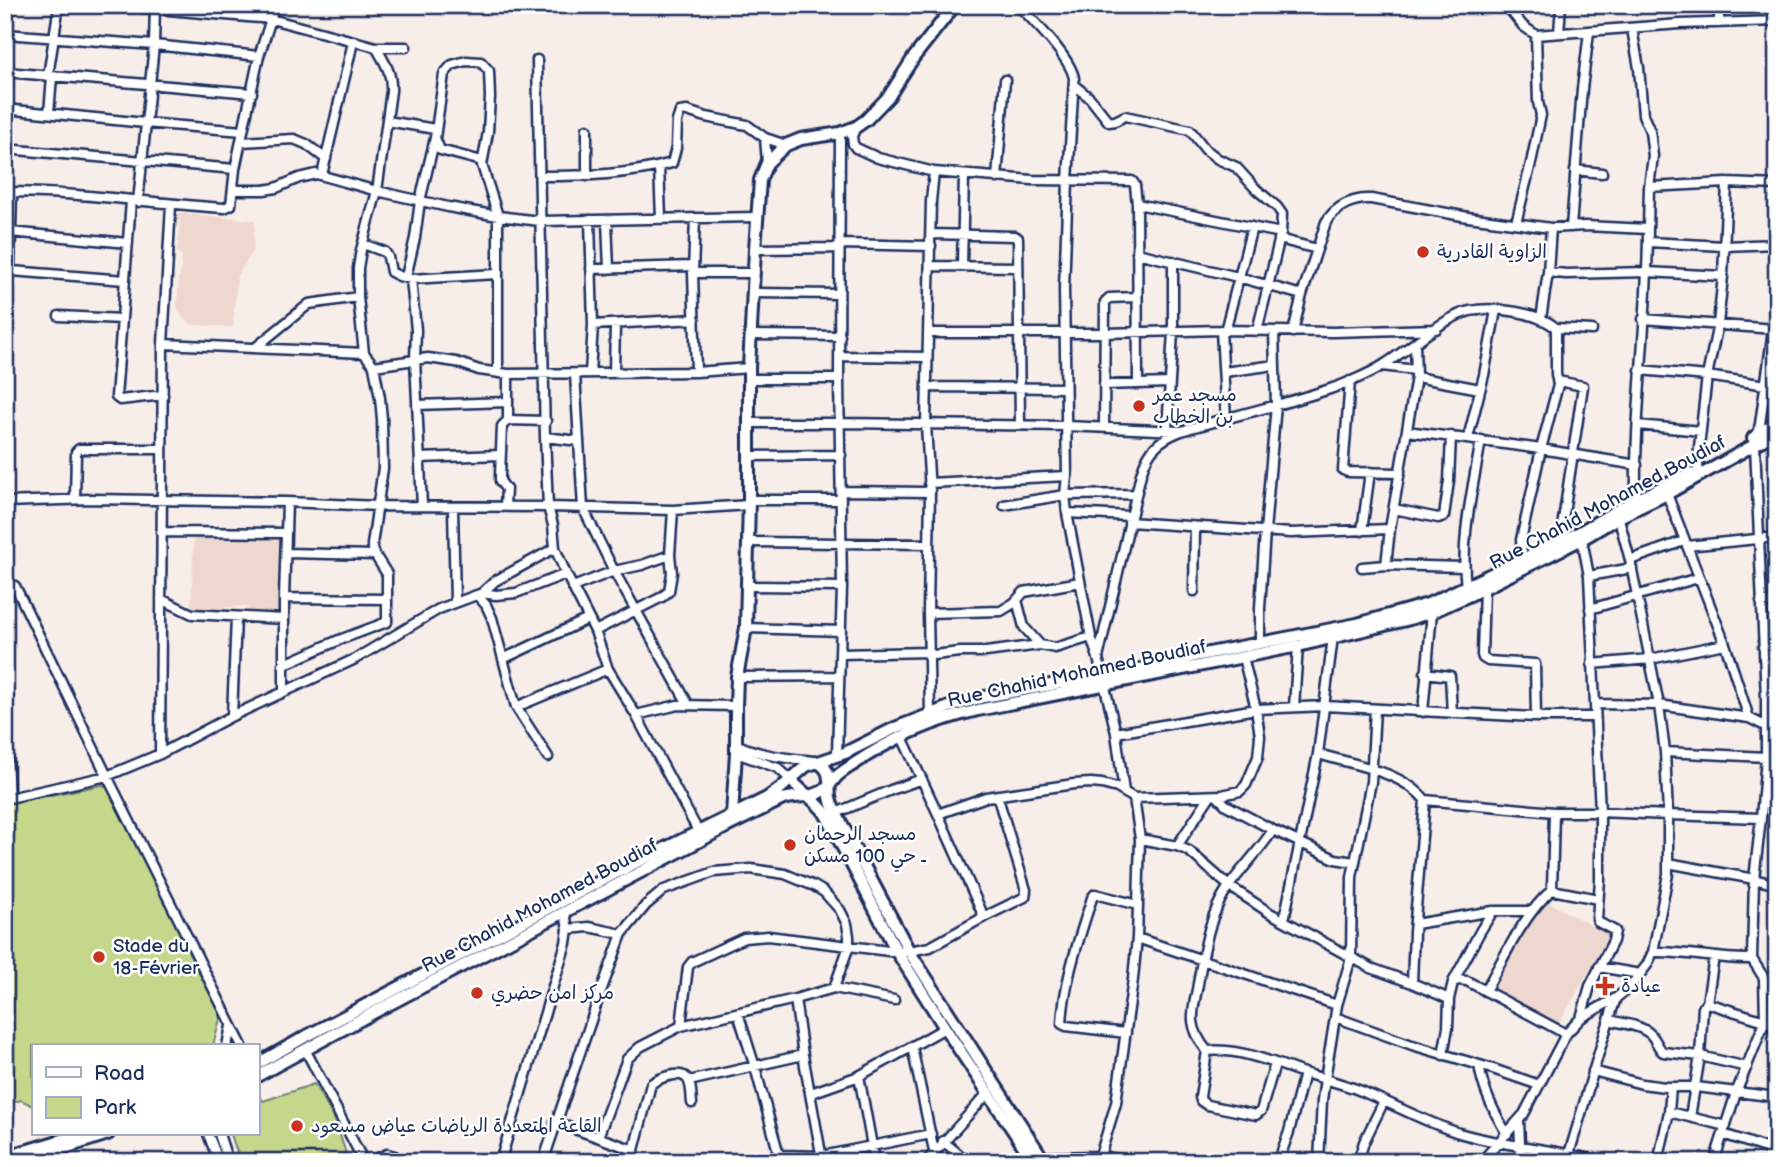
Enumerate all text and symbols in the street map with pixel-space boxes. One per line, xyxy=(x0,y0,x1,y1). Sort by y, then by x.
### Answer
place label: الزاوية القادرية xyxy=(1437,241,1547,264)
marker: الزاوية القادرية xyxy=(1415,244,1431,260)
place label: مسجد عمر بن الخطاب xyxy=(1151,384,1237,429)
marker: مسجد عمر بن الخطاب xyxy=(1131,398,1147,414)
street label: Rue Chahid Mohamed Boudiaf xyxy=(1486,431,1730,575)
street label: Rue Chahid Mohamed Boudiaf xyxy=(946,635,1209,713)
place label: مسجد الرحمان ـ حي 100 مسكن xyxy=(804,823,926,872)
street label: Rue Chahid Mohamed Boudiaf xyxy=(418,834,662,978)
marker: مسجد الرحمان ـ حي 100 مسكن xyxy=(782,837,798,853)
place label: Stade du 18-Février xyxy=(113,935,200,980)
marker: Stade du 18-Février xyxy=(91,949,107,965)
place label: عيادة xyxy=(1621,975,1661,998)
marker: عيادة xyxy=(1595,976,1615,996)
place label: مركز امن حضري xyxy=(491,982,614,1007)
marker: مركز امن حضري xyxy=(469,985,485,1001)
legend xyxy=(32,1044,259,1136)
text: Road xyxy=(94,1061,145,1086)
text: Park xyxy=(94,1095,137,1120)
place label: القاعة المتعددة الرياضات عياض مسعود xyxy=(311,1115,602,1138)
marker: القاعة المتعددة الرياضات عياض مسعود xyxy=(289,1118,305,1134)

